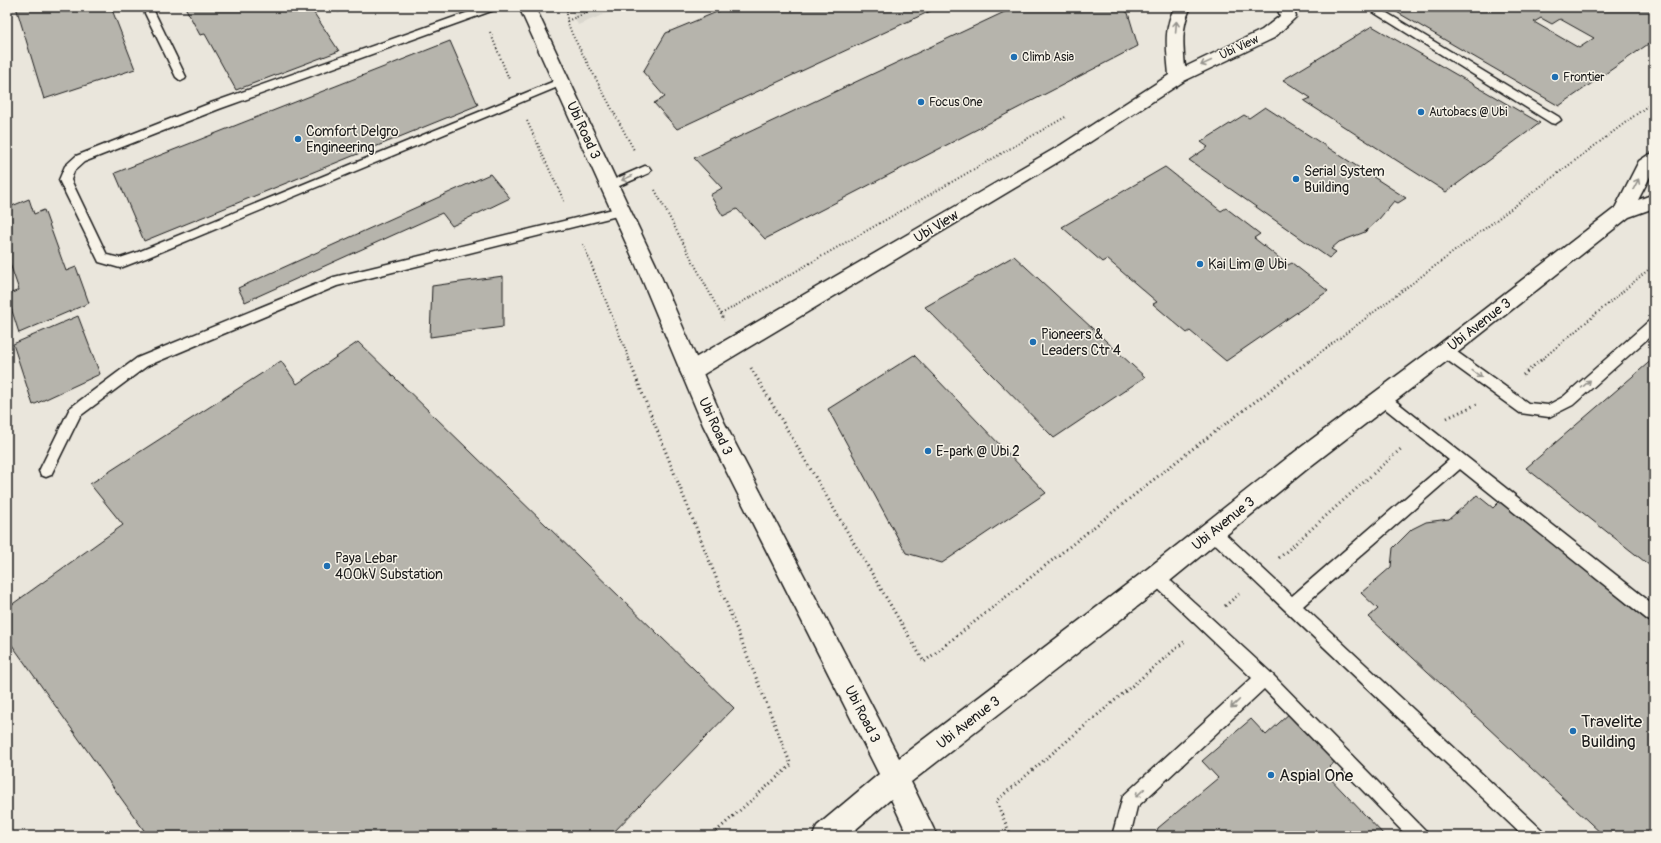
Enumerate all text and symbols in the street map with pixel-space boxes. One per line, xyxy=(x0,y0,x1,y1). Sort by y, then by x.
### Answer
one-way arrow xyxy=(1172,21,1179,34)
street label: Ubi View xyxy=(1217,32,1261,63)
place label: Climb Asia xyxy=(1022,50,1075,65)
marker: Climb Asia xyxy=(1009,52,1019,62)
one-way arrow xyxy=(1200,60,1212,67)
place label: Frontier xyxy=(1563,70,1605,85)
marker: Frontier xyxy=(1550,72,1560,82)
place label: Focus One xyxy=(929,95,983,110)
marker: Focus One xyxy=(916,97,926,107)
street label: Ubi Road 3 xyxy=(563,99,604,162)
place label: Autobacs @ Ubi xyxy=(1429,105,1507,120)
marker: Autobacs @ Ubi xyxy=(1416,107,1426,117)
place label: Comfort Delgro Engineering xyxy=(306,123,399,156)
marker: Comfort Delgro Engineering xyxy=(293,134,303,144)
place label: Serial System Building xyxy=(1304,163,1385,196)
marker: Serial System Building xyxy=(1291,174,1301,184)
one-way arrow xyxy=(622,175,634,182)
one-way arrow xyxy=(1633,179,1640,191)
street label: Ubi View xyxy=(911,206,962,246)
place label: Kai Lim @ Ubi xyxy=(1208,256,1287,273)
marker: Kai Lim @ Ubi xyxy=(1195,259,1205,269)
street label: Ubi Avenue 3 xyxy=(1444,294,1514,354)
place label: Pioneers & Leaders Ctr 4 xyxy=(1041,326,1121,359)
marker: Pioneers & Leaders Ctr 4 xyxy=(1028,337,1038,347)
one-way arrow xyxy=(1471,370,1482,378)
one-way arrow xyxy=(1581,380,1592,389)
street label: Ubi Road 3 xyxy=(695,395,736,458)
place label: E-park @ Ubi 2 xyxy=(936,443,1020,460)
marker: E-park @ Ubi 2 xyxy=(923,446,933,456)
street label: Ubi Avenue 3 xyxy=(1189,493,1258,554)
place label: Paya Lebar 400kV Substation xyxy=(335,550,443,583)
marker: Paya Lebar 400kV Substation xyxy=(322,561,332,571)
street label: Ubi Road 3 xyxy=(841,683,884,746)
street label: Ubi Avenue 3 xyxy=(933,692,1003,752)
one-way arrow xyxy=(1230,700,1240,709)
place label: Travelite Building xyxy=(1581,711,1643,752)
marker: Travelite Building xyxy=(1568,726,1578,736)
place label: Aspial One xyxy=(1279,765,1354,786)
marker: Aspial One xyxy=(1266,770,1276,780)
one-way arrow xyxy=(1134,788,1145,797)

